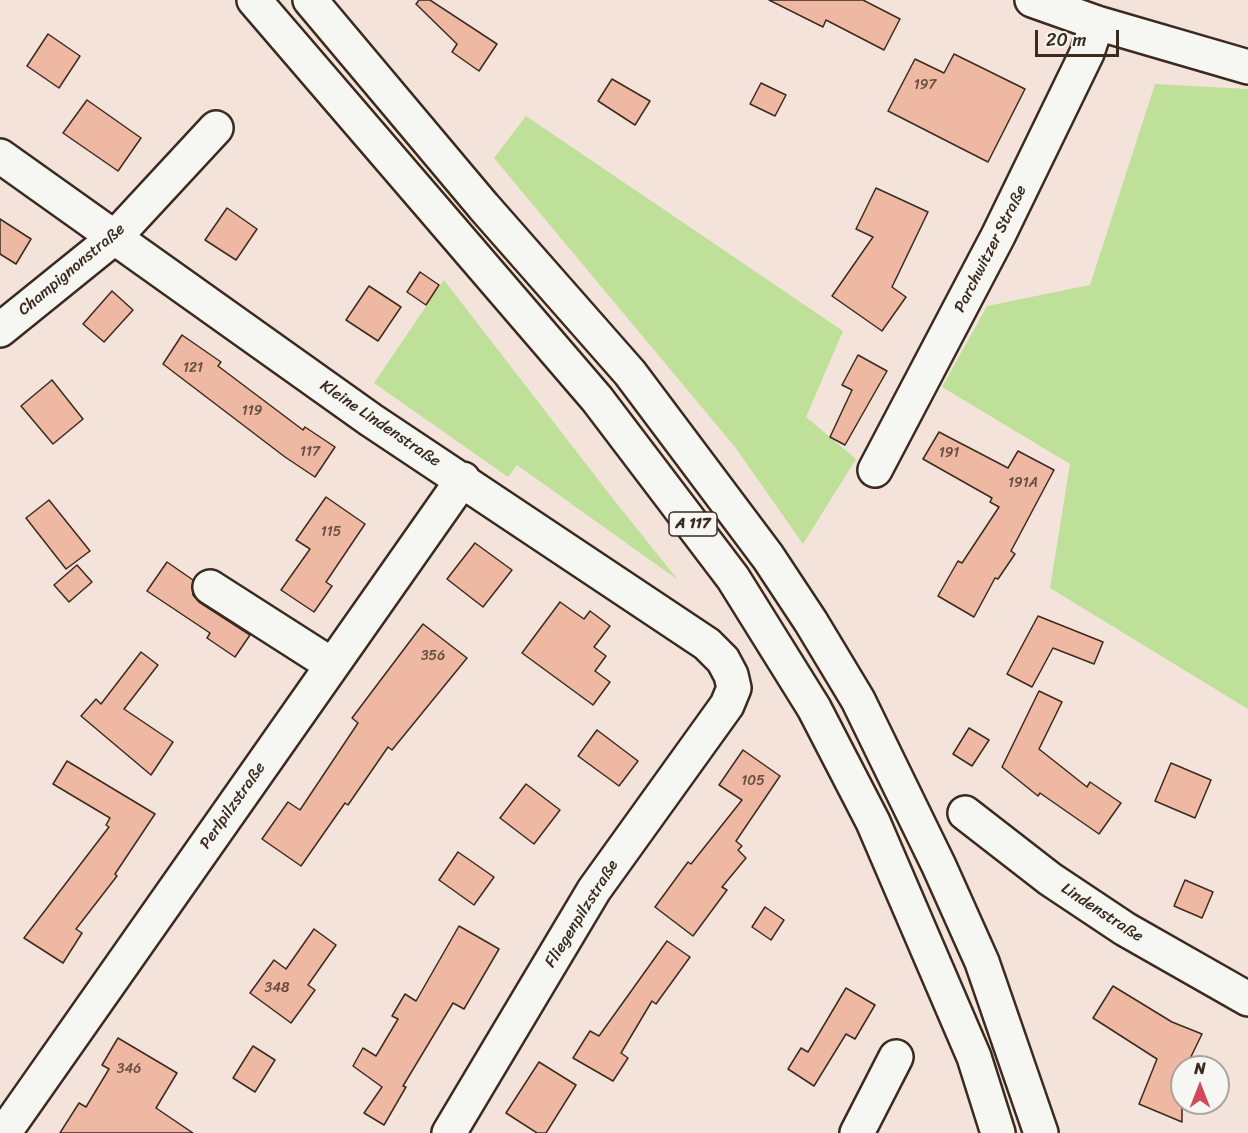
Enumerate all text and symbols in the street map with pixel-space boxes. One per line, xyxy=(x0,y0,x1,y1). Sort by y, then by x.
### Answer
scale bar xyxy=(1038,18,1122,56)
text: 20 m xyxy=(1046,24,1086,56)
house number: 197 xyxy=(914,77,936,93)
street label: Parchwitzer Straße xyxy=(951,182,1031,316)
street label: Champignonstraße xyxy=(15,220,129,320)
house number: 121 xyxy=(183,360,203,376)
street label: Kleine Lindenstraße xyxy=(316,377,444,471)
house number: 119 xyxy=(242,403,262,419)
house number: 117 xyxy=(300,444,320,460)
house number: 191 xyxy=(939,445,959,461)
house number: 191A xyxy=(1008,475,1038,491)
road number: A 117 xyxy=(669,512,717,536)
house number: 115 xyxy=(321,524,341,540)
house number: 356 xyxy=(421,648,445,664)
street label: Perlpilzstraße xyxy=(196,759,270,853)
house number: 105 xyxy=(741,773,765,789)
street label: Fliegenpilzstraße xyxy=(541,857,623,971)
street label: Lindenstraße xyxy=(1057,879,1147,947)
house number: 348 xyxy=(265,980,289,996)
text: N xyxy=(1194,1054,1206,1083)
north arrow xyxy=(1170,1055,1230,1115)
house number: 346 xyxy=(117,1061,141,1077)

